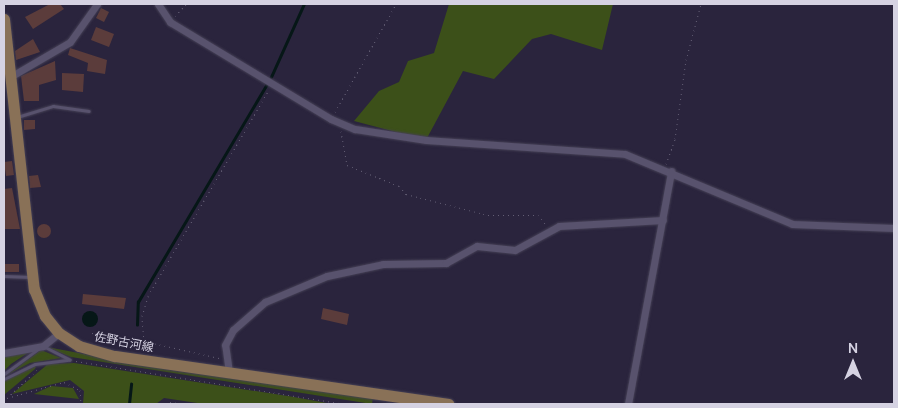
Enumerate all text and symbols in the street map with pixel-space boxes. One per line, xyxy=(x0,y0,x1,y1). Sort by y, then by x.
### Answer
street label: 佐野古河線 xyxy=(93,329,155,355)
north arrow xyxy=(828,338,878,388)
text: N xyxy=(848,338,858,357)

